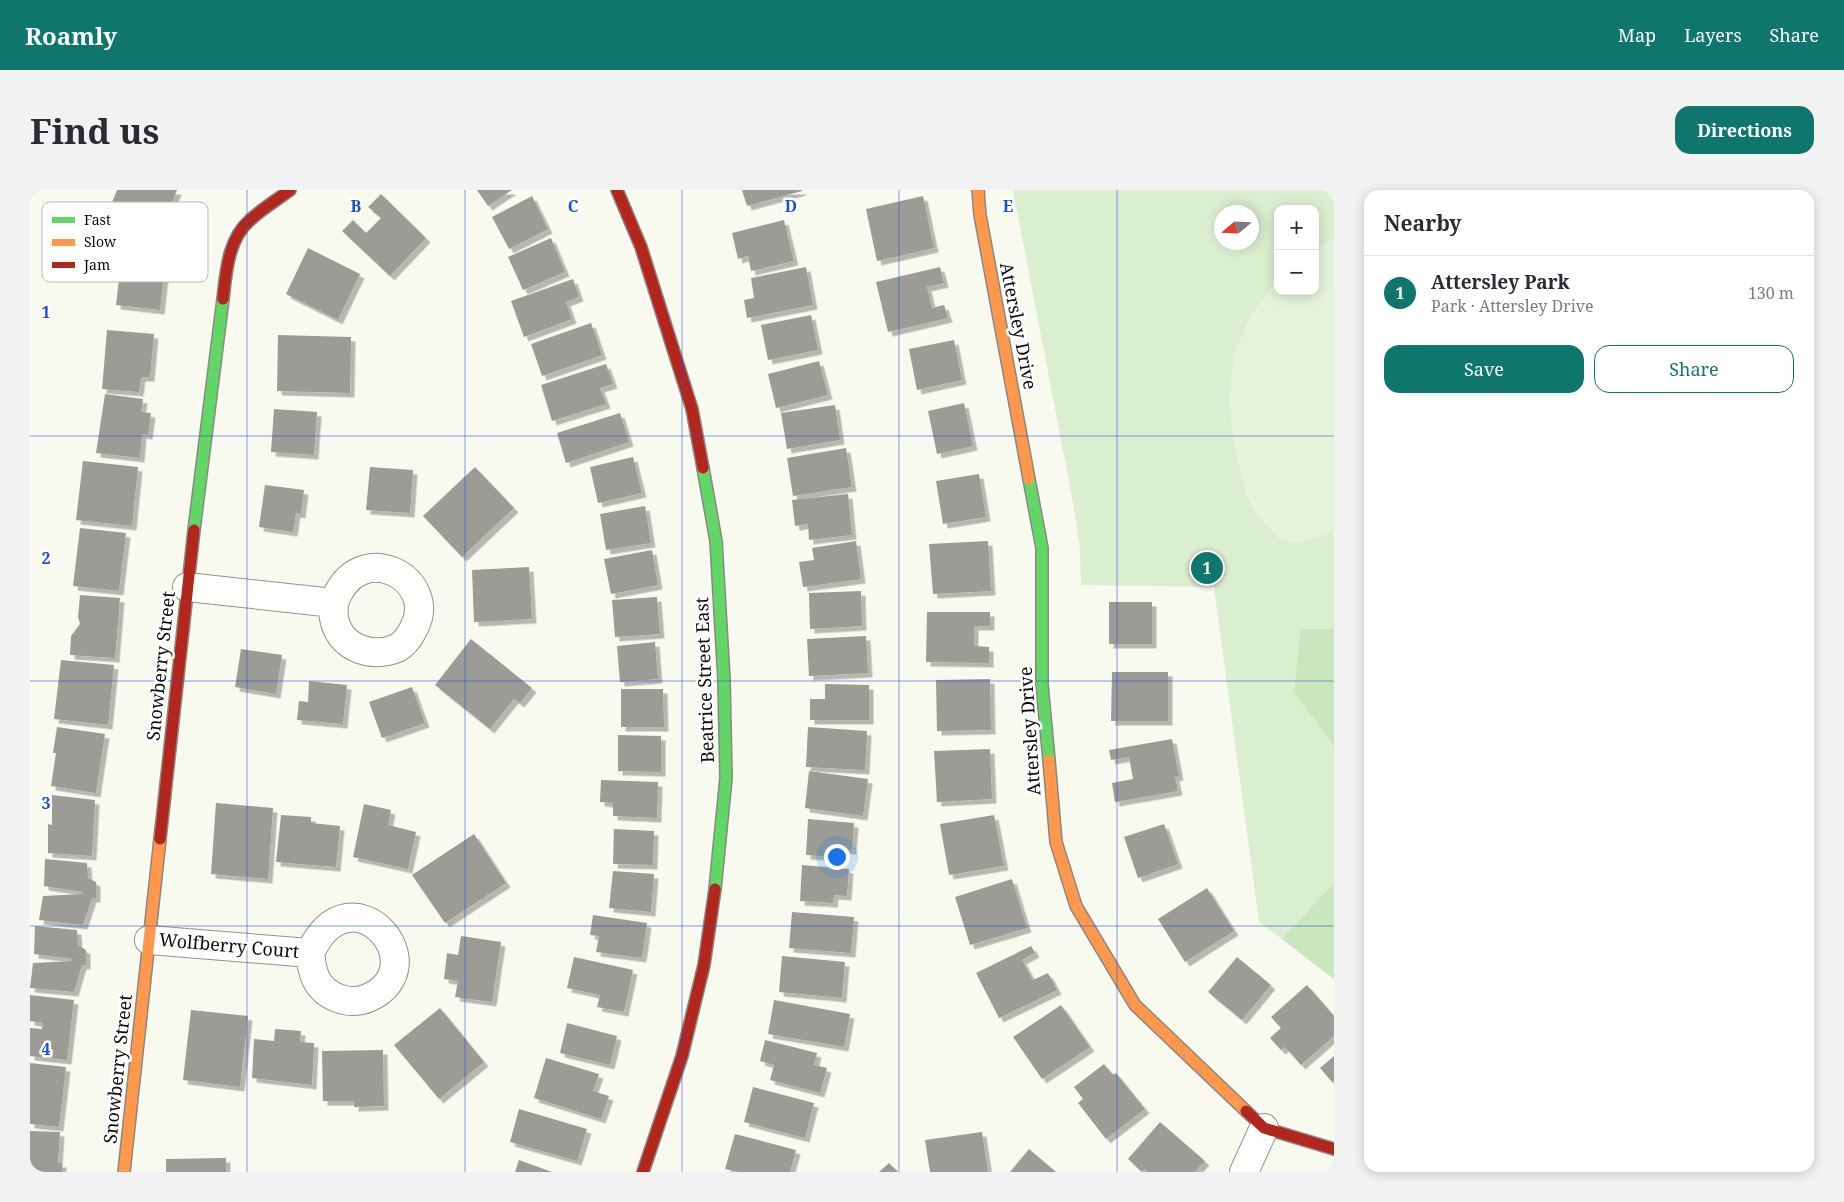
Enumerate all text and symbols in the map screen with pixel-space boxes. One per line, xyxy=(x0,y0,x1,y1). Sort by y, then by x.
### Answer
text: Roamly xyxy=(25,19,117,52)
text: Map xyxy=(1618,23,1656,47)
text: Layers xyxy=(1684,23,1742,47)
text: Share xyxy=(1770,23,1819,47)
button: Directions xyxy=(1675,106,1814,154)
text: Find us xyxy=(30,107,159,154)
text: B xyxy=(351,195,362,217)
text: C xyxy=(568,195,579,217)
text: D xyxy=(785,195,797,217)
text: E xyxy=(1003,195,1013,217)
legend xyxy=(42,202,208,282)
north arrow xyxy=(1214,205,1259,250)
map controls xyxy=(1274,205,1319,295)
button: + xyxy=(1274,205,1319,250)
text: Nearby xyxy=(1384,209,1462,237)
text: Fast xyxy=(84,210,111,229)
text: Slow xyxy=(84,232,117,251)
button: − xyxy=(1274,250,1319,295)
text: Jam xyxy=(83,255,110,274)
street label: Attersley Drive xyxy=(995,260,1043,391)
text: Attersley Park xyxy=(1431,269,1570,295)
text: 1 xyxy=(1395,282,1405,304)
text: 130 m xyxy=(1748,282,1794,304)
text: Park · Attersley Drive xyxy=(1431,295,1594,317)
text: 1 xyxy=(41,301,51,323)
button: Save xyxy=(1384,345,1584,393)
button: Share xyxy=(1594,345,1794,393)
text: 2 xyxy=(41,547,51,569)
pin: 1 xyxy=(1191,549,1223,587)
street label: Snowberry Street xyxy=(140,590,180,742)
street label: Beatrice Street East xyxy=(689,597,719,763)
street label: Attersley Drive xyxy=(1013,666,1045,796)
text: 3 xyxy=(41,792,51,814)
your location xyxy=(824,844,850,870)
street label: Wolfberry Court xyxy=(158,927,300,963)
street label: Snowberry Street xyxy=(97,993,137,1145)
text: 4 xyxy=(41,1038,51,1060)

